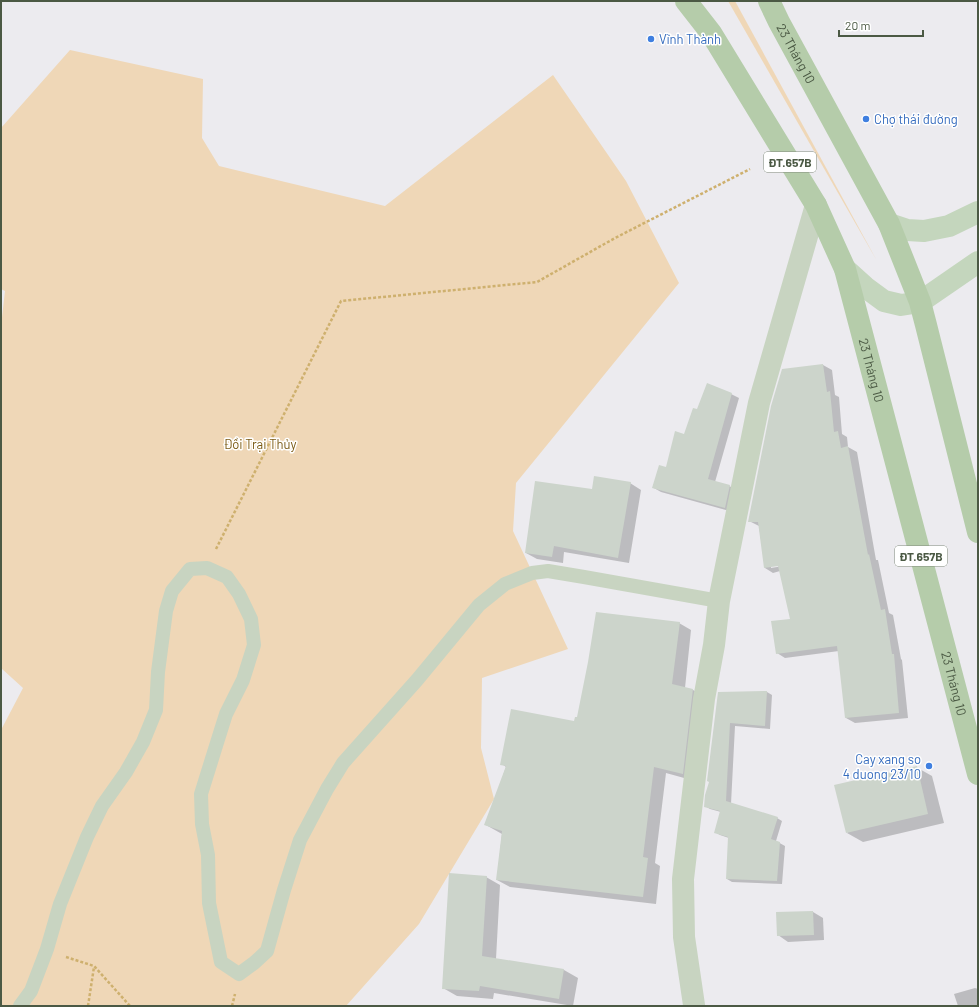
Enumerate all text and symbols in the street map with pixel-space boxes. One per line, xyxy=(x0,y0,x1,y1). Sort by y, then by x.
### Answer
scale bar xyxy=(839,12,923,38)
text: 20 m xyxy=(845,18,871,32)
street label: 23 Tháng 10 xyxy=(773,21,819,86)
place label: Vĩnh Thành xyxy=(659,31,721,47)
marker: Vĩnh Thành xyxy=(646,34,656,44)
place label: Chợ thái đường xyxy=(874,111,958,127)
marker: Chợ thái đường xyxy=(861,114,871,124)
road number: ĐT.657B xyxy=(764,152,816,172)
street label: 23 Tháng 10 xyxy=(856,336,888,404)
park label: Đồi Trại Thủy xyxy=(223,436,297,452)
road number: ĐT.657B xyxy=(895,546,947,566)
street label: 23 Tháng 10 xyxy=(938,650,970,717)
place label: Cay xang so 4 duong 23/10 xyxy=(843,751,921,782)
marker: Cay xang so 4 duong 23/10 xyxy=(924,761,934,771)

